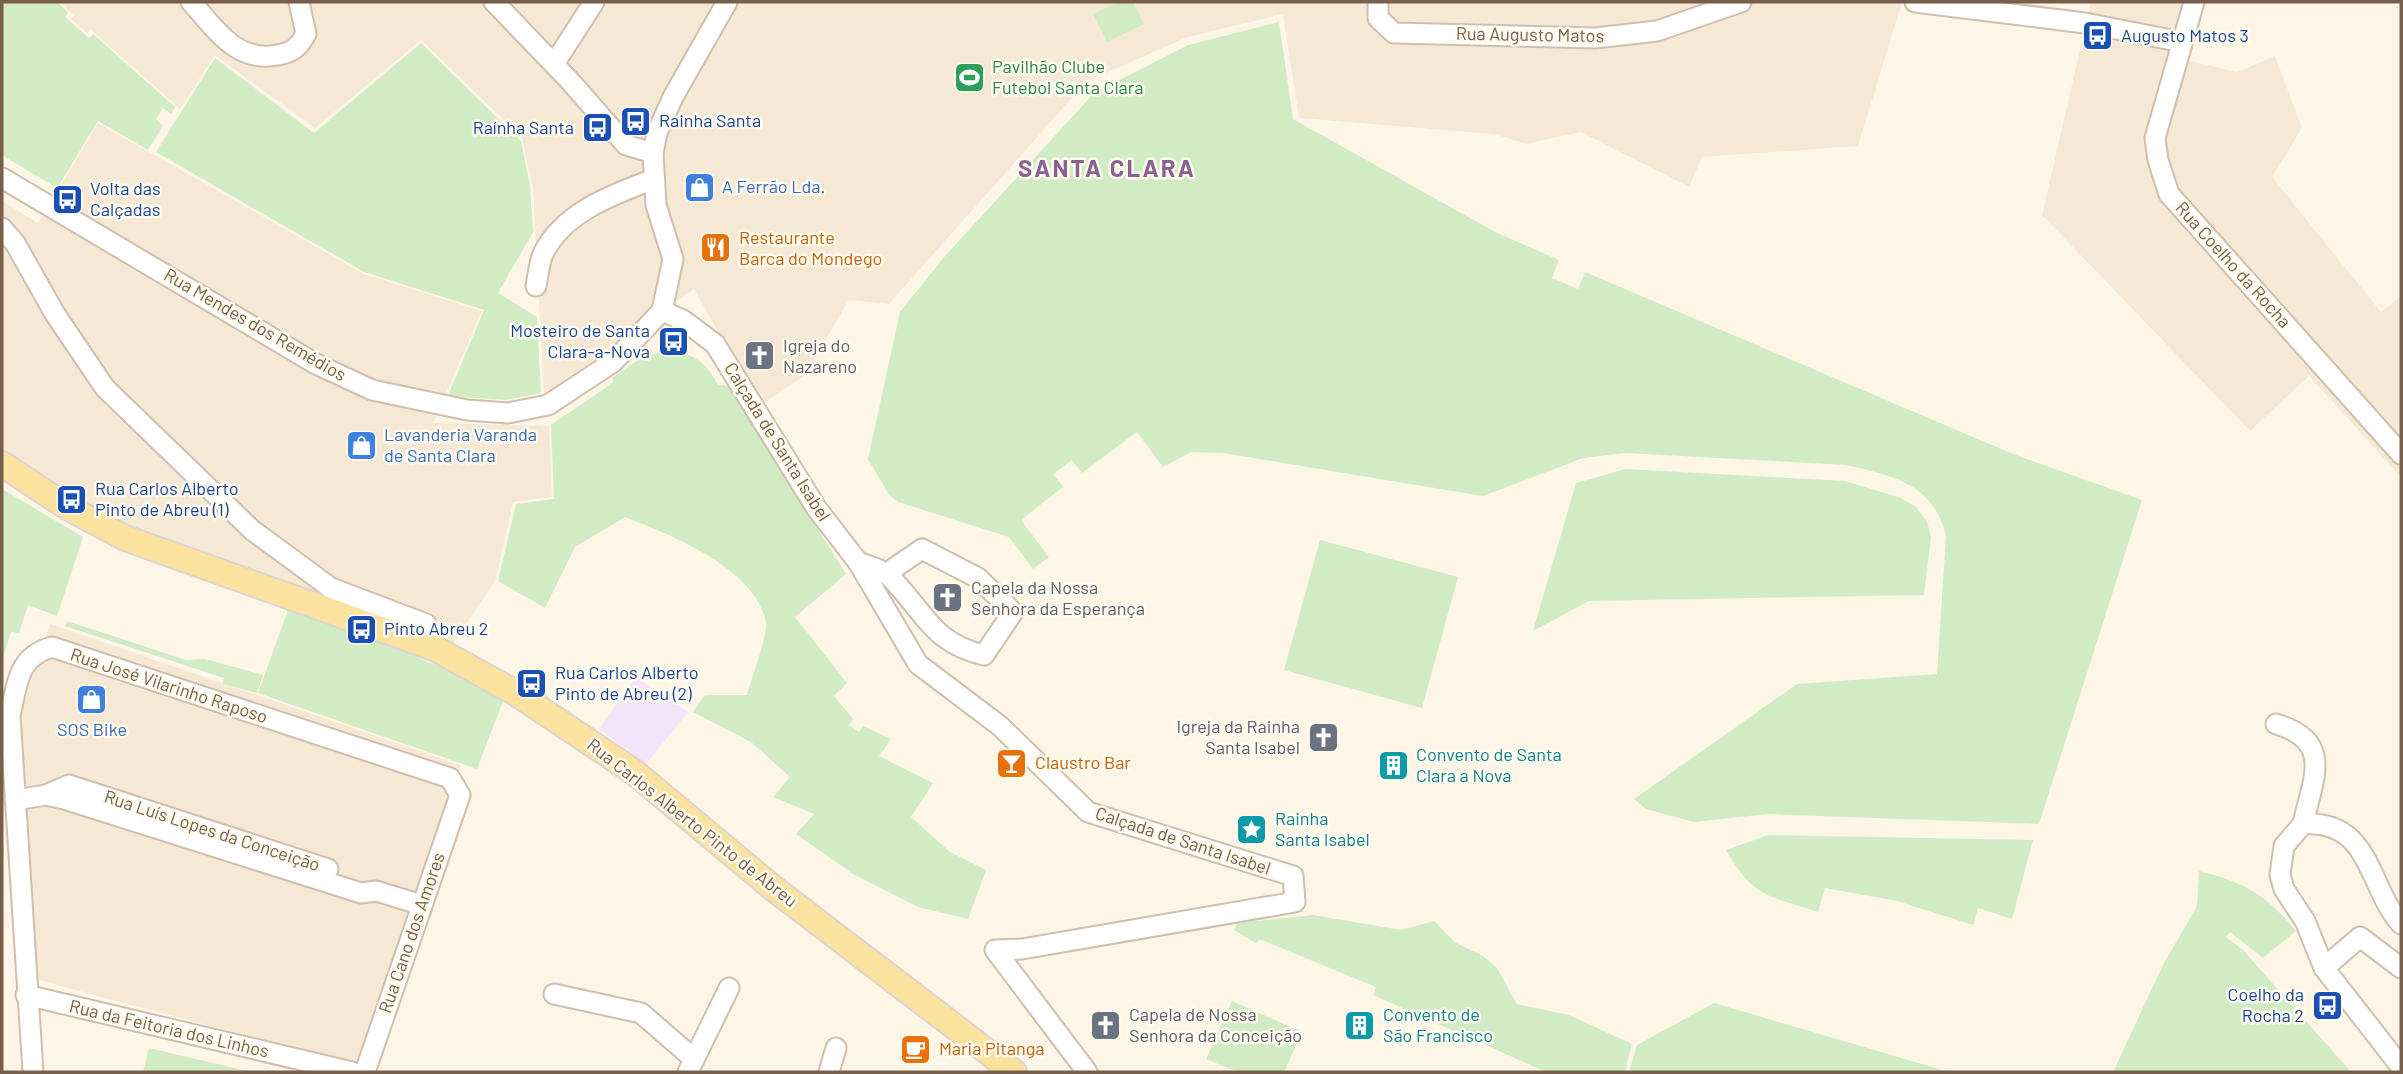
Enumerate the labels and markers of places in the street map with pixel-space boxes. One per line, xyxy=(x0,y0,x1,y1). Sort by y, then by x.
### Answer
bus stop icon: Augusto Matos 3 xyxy=(2081,19,2115,53)
place label: Augusto Matos 3 xyxy=(2121,24,2249,46)
place label: Pavilhão Clube Futebol Santa Clara xyxy=(992,55,1143,98)
sports icon: Pavilhão Clube Futebol Santa Clara xyxy=(952,60,986,94)
bus stop icon: Rainha Santa xyxy=(619,104,653,138)
place label: Rainha Santa xyxy=(659,109,761,131)
bus stop icon: Raínha Santa xyxy=(580,111,614,145)
place label: Raínha Santa xyxy=(473,116,574,138)
shop icon: A Ferrão Lda. xyxy=(682,170,716,204)
place label: A Ferrão Lda. xyxy=(722,175,825,197)
place label: Volta das Calçadas xyxy=(90,177,161,220)
bus stop icon: Volta das Calçadas xyxy=(50,182,84,216)
place label: Restaurante Barca do Mondego xyxy=(739,226,882,269)
restaurant icon: Restaurante Barca do Mondego xyxy=(699,231,733,265)
place label: Mosteiro de Santa Clara-a-Nova xyxy=(510,319,650,362)
bus stop icon: Mosteiro de Santa Clara-a-Nova xyxy=(656,324,690,358)
place label: Igreja do Nazareno xyxy=(783,334,857,377)
church icon: Igreja do Nazareno xyxy=(743,339,777,373)
place label: Lavanderia Varanda de Santa Clara xyxy=(384,423,537,466)
shop icon: Lavanderia Varanda de Santa Clara xyxy=(344,428,378,462)
place label: Rua Carlos Alberto Pinto de Abreu (1) xyxy=(95,477,239,520)
bus stop icon: Rua Carlos Alberto Pinto de Abreu (1) xyxy=(55,482,89,516)
place label: Capela da Nossa Senhora da Esperança xyxy=(971,576,1145,619)
church icon: Capela da Nossa Senhora da Esperança xyxy=(931,581,965,615)
bus stop icon: Pinto Abreu 2 xyxy=(344,612,378,646)
place label: Pinto Abreu 2 xyxy=(384,617,488,639)
place label: Rua Carlos Alberto Pinto de Abreu (2) xyxy=(555,661,699,704)
bus stop icon: Rua Carlos Alberto Pinto de Abreu (2) xyxy=(515,666,549,700)
shop icon: SOS Bike xyxy=(75,683,109,717)
place label: Igreja da Rainha Santa Isabel xyxy=(1176,715,1300,758)
place label: SOS Bike xyxy=(57,718,127,740)
church icon: Igreja da Rainha Santa Isabel xyxy=(1306,720,1340,754)
place label: Convento de Santa Clara a Nova xyxy=(1416,743,1562,786)
bar icon: Claustro Bar xyxy=(995,746,1029,780)
building icon: Convento de Santa Clara a Nova xyxy=(1376,748,1410,782)
place label: Claustro Bar xyxy=(1035,751,1131,773)
place label: Rainha Santa Isabel xyxy=(1275,807,1370,850)
place icon: Rainha Santa Isabel xyxy=(1235,812,1269,846)
place label: Coelho da Rocha 2 xyxy=(2228,983,2304,1026)
bus stop icon: Coelho da Rocha 2 xyxy=(2310,988,2344,1022)
place label: Capela de Nossa Senhora da Conceição xyxy=(1129,1003,1302,1046)
place label: Convento de São Francisco xyxy=(1383,1003,1493,1046)
church icon: Capela de Nossa Senhora da Conceição xyxy=(1089,1008,1123,1042)
building icon: Convento de São Francisco xyxy=(1343,1008,1377,1042)
cafe icon: Maria Pitanga xyxy=(899,1032,933,1066)
place label: Maria Pitanga xyxy=(939,1037,1045,1059)

